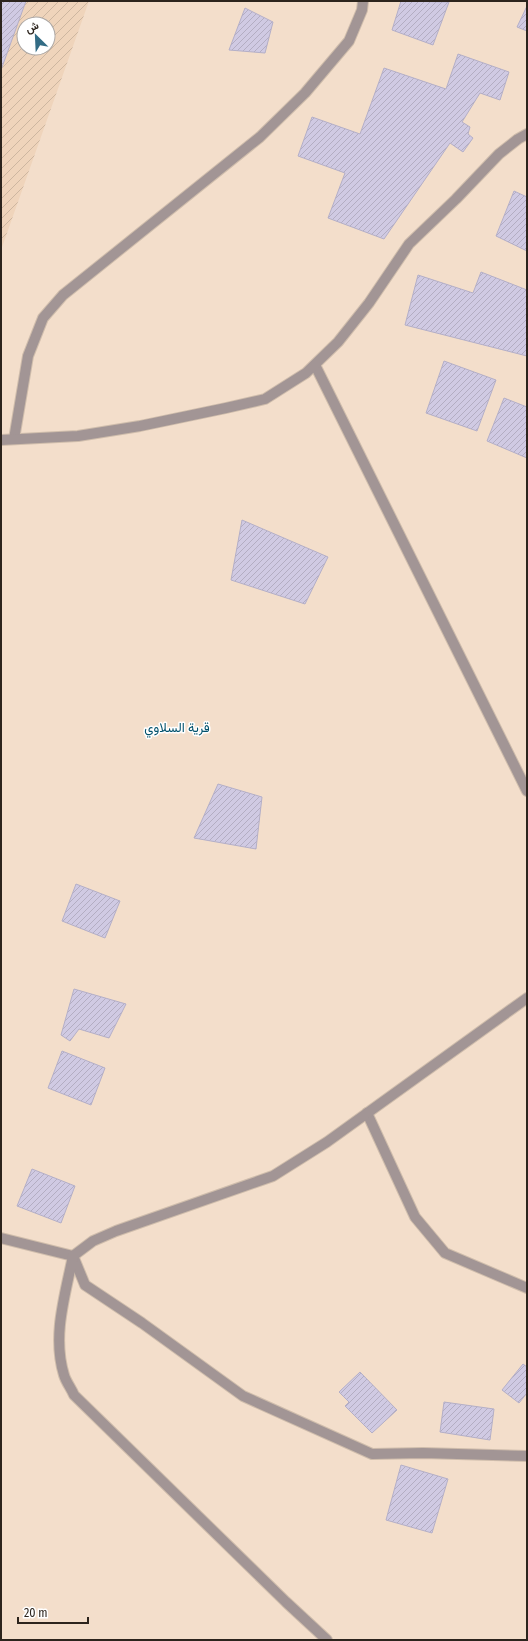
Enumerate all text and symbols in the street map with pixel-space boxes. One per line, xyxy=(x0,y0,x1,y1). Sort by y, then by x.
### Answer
north arrow xyxy=(16,16,56,56)
text: ش xyxy=(23,19,41,36)
district label: قرية السلاوي xyxy=(144,720,210,738)
scale bar xyxy=(18,1599,88,1625)
text: 20 m xyxy=(24,1606,48,1620)

